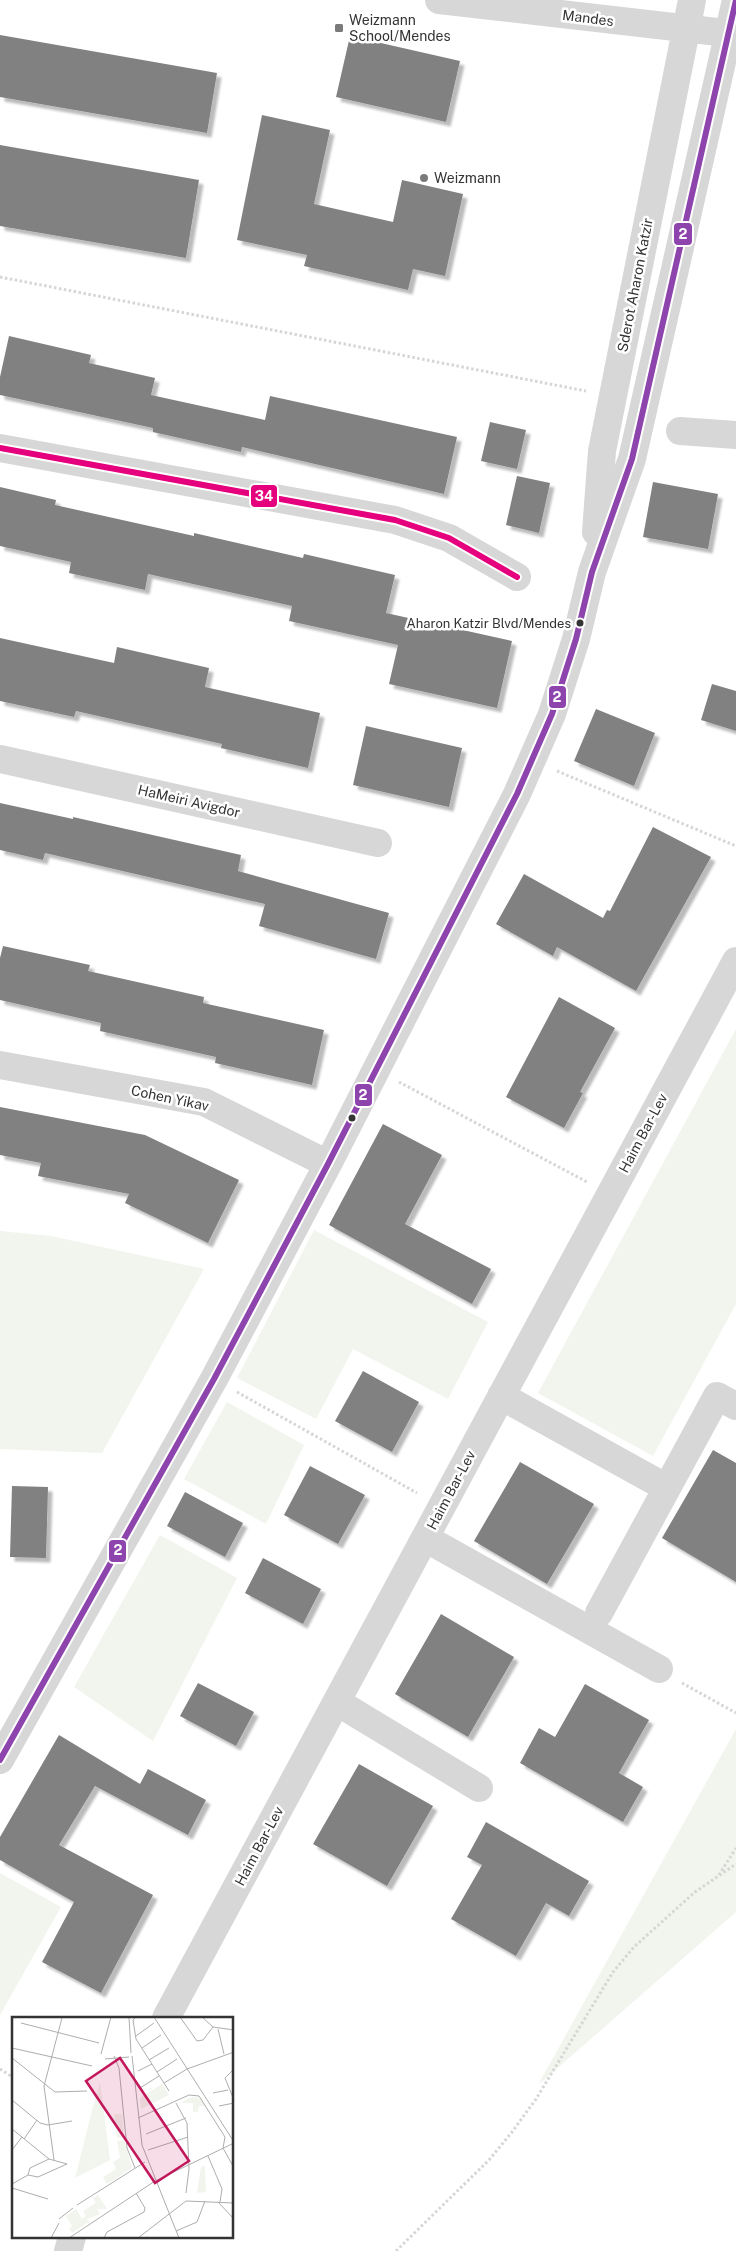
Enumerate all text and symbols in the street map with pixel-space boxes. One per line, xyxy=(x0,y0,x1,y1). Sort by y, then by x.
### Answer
street label: Mandes xyxy=(561,7,615,29)
place label: Weizmann School/Mendes xyxy=(349,12,451,44)
marker: Weizmann School/Mendes xyxy=(333,22,345,34)
place label: Weizmann xyxy=(434,170,501,186)
marker: Weizmann xyxy=(418,172,430,184)
street label: Sderot Aharon Katzir xyxy=(614,217,656,353)
line badge: 2 xyxy=(673,222,693,246)
text: 2 xyxy=(679,226,688,242)
line badge: 34 xyxy=(250,484,278,508)
text: 34 xyxy=(255,488,273,504)
place label: Aharon Katzir Blvd/Mendes xyxy=(407,616,571,631)
marker: Aharon Katzir Blvd/Mendes xyxy=(575,618,585,628)
line badge: 2 xyxy=(548,685,567,709)
text: 2 xyxy=(553,689,562,705)
street label: HaMeiri Avigdor xyxy=(136,781,242,821)
street label: Cohen Yikav xyxy=(130,1082,210,1114)
line badge: 2 xyxy=(354,1083,373,1107)
text: 2 xyxy=(359,1087,368,1103)
street label: Haim Bar-Lev xyxy=(615,1091,671,1175)
unlabelled marker xyxy=(347,1113,357,1123)
street label: Haim Bar-Lev xyxy=(423,1448,479,1532)
line badge: 2 xyxy=(108,1539,127,1563)
text: 2 xyxy=(114,1542,123,1558)
street label: Haim Bar-Lev xyxy=(231,1804,287,1888)
inset map xyxy=(12,2017,234,2238)

